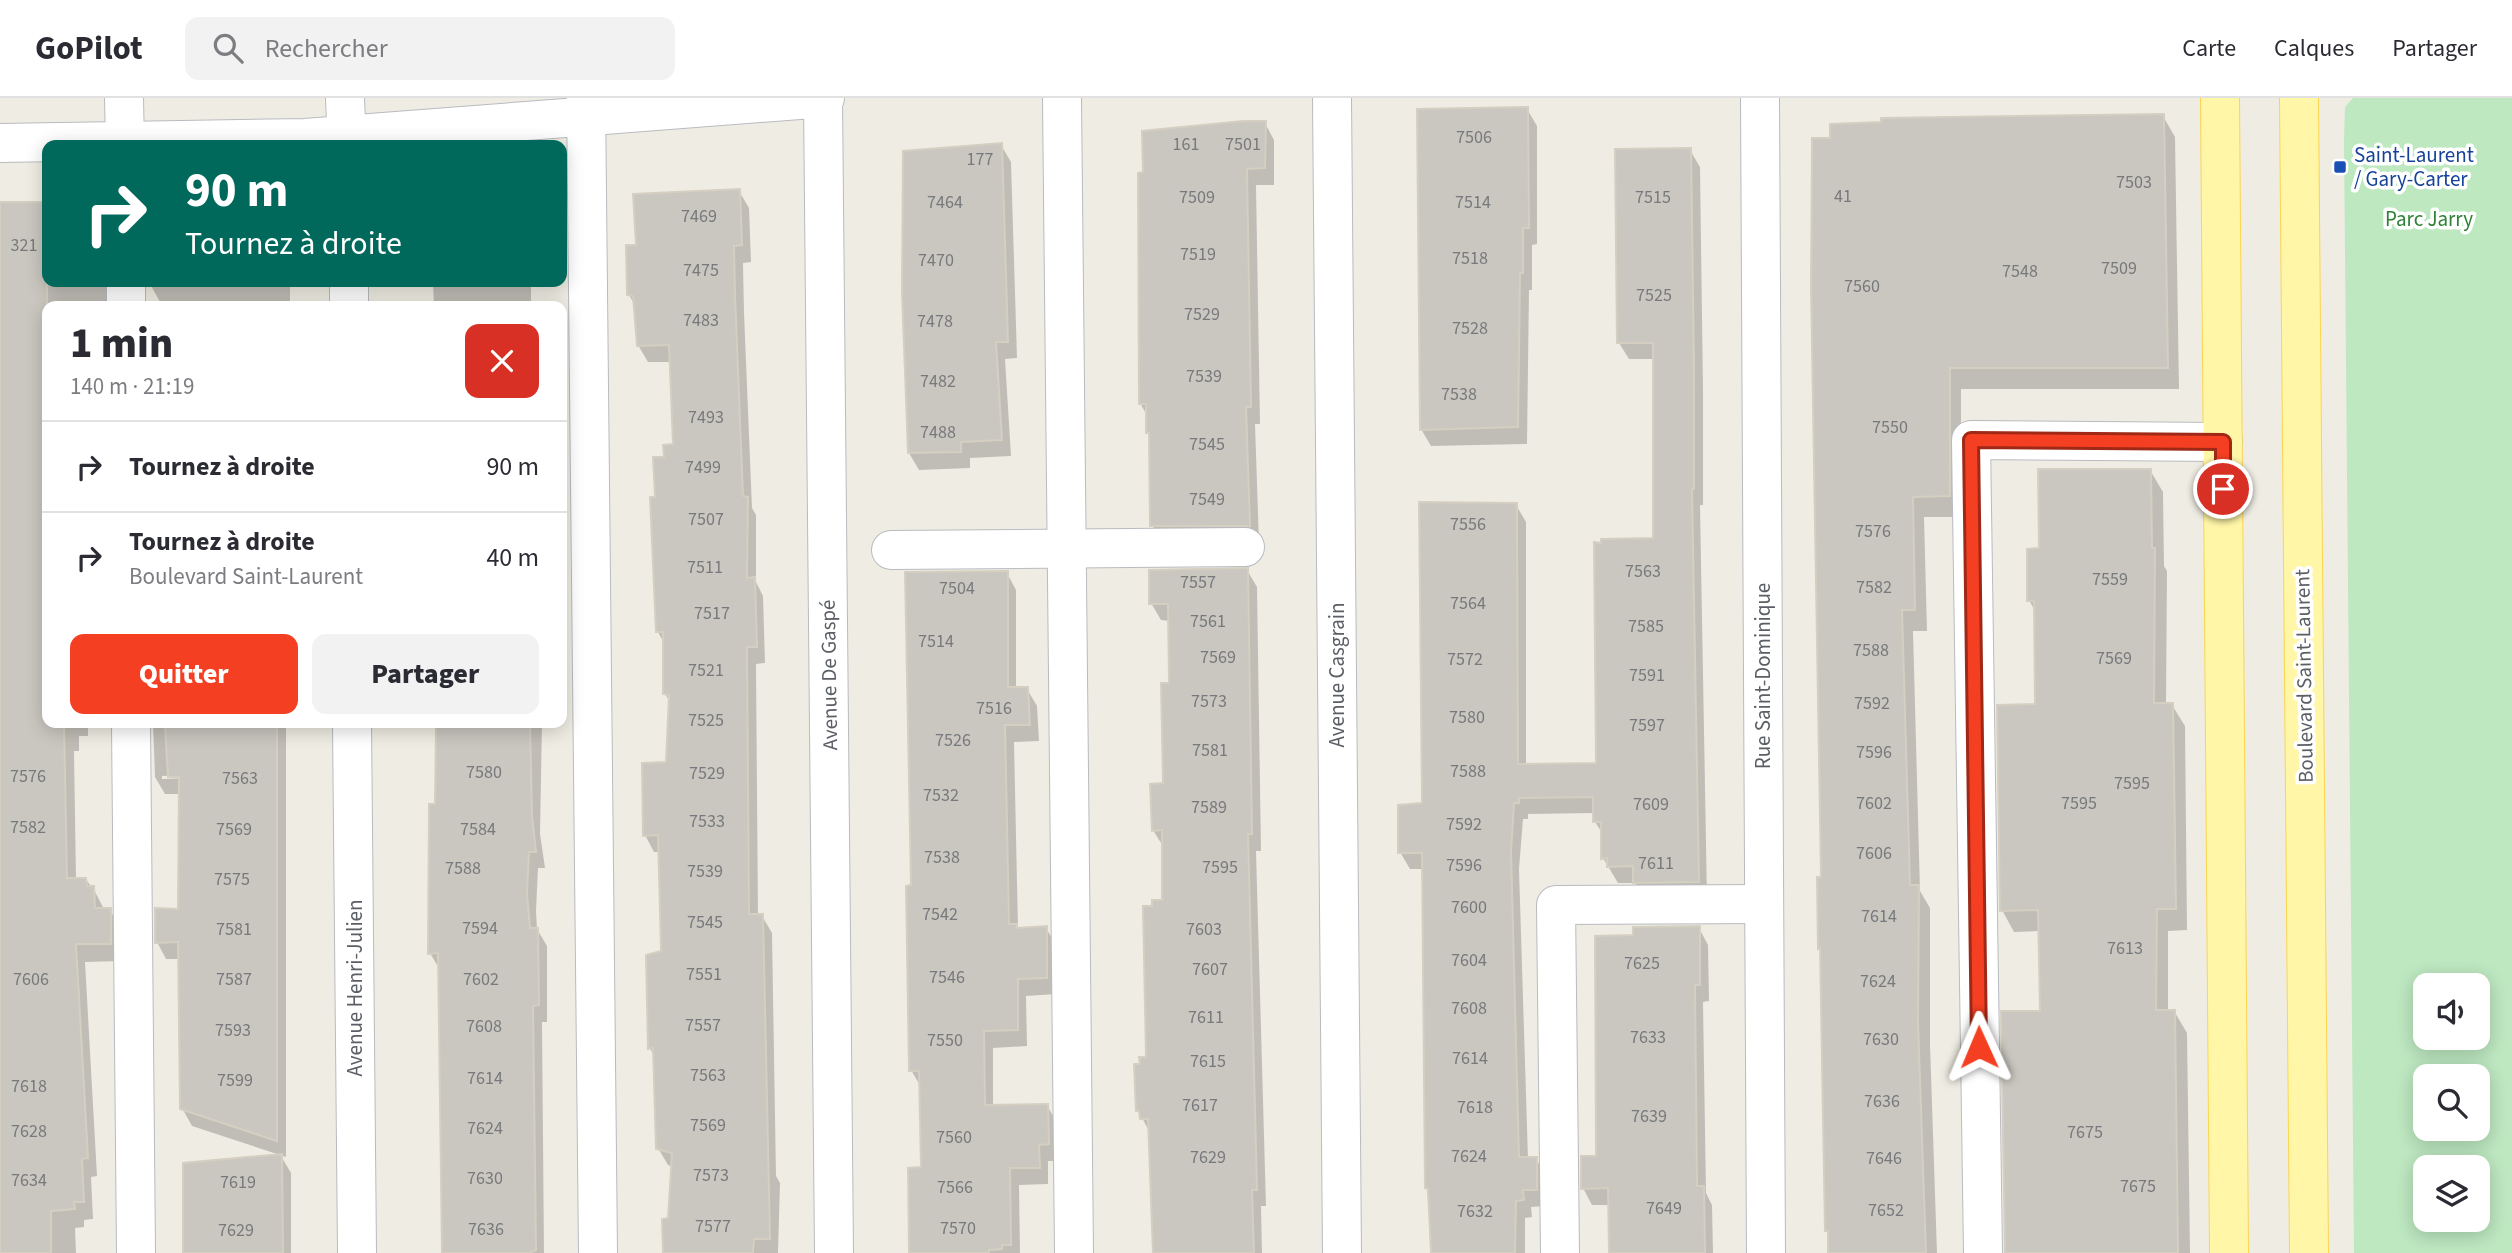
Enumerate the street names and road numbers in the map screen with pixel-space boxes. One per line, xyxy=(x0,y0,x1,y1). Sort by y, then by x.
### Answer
street label: Boulevard Saint-Laurent xyxy=(2287,569,2321,783)
street label: Rue Saint-Dominique xyxy=(1748,583,1778,769)
street label: Avenue De Gaspé xyxy=(813,599,845,751)
street label: Avenue Casgrain xyxy=(1322,603,1352,747)
street label: Avenue Henri-Julien xyxy=(340,900,370,1077)

